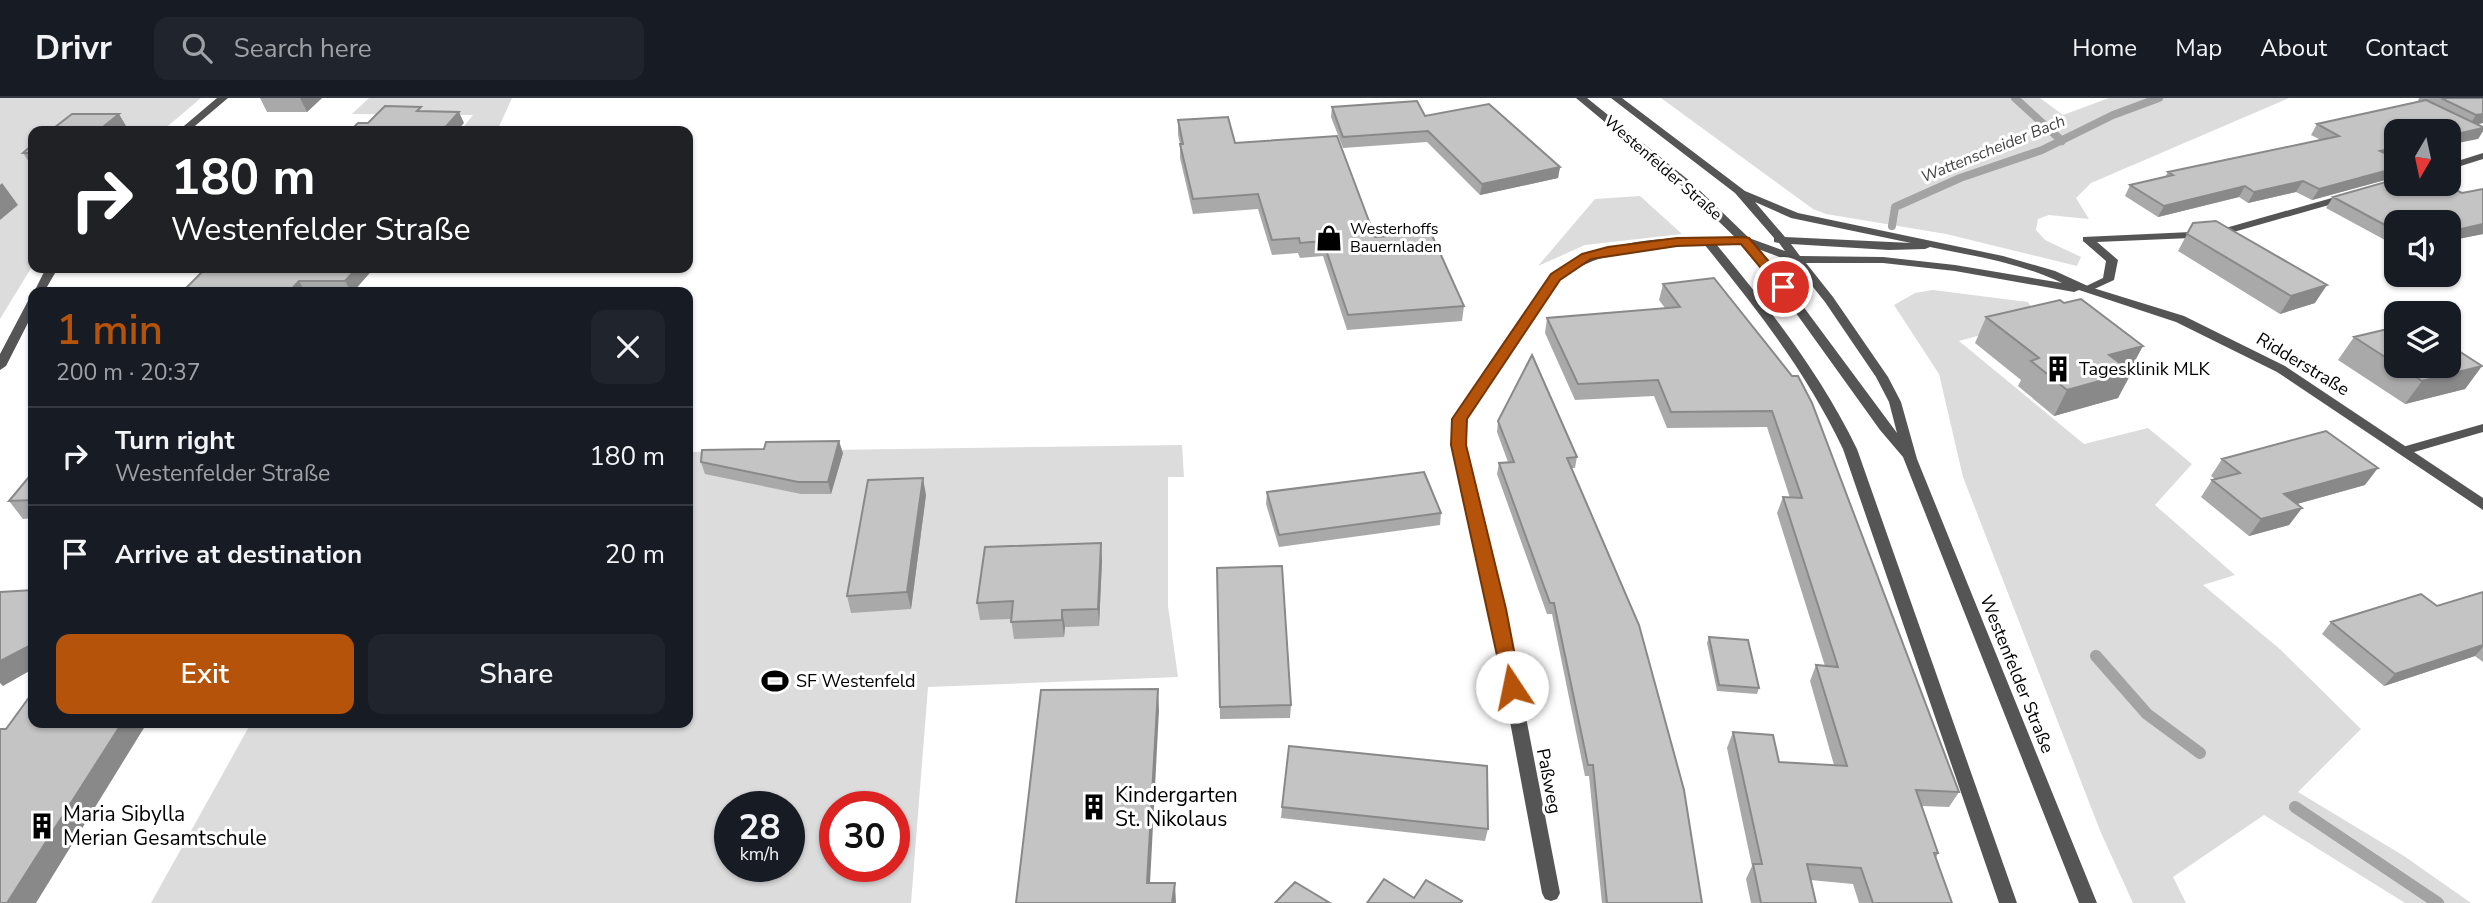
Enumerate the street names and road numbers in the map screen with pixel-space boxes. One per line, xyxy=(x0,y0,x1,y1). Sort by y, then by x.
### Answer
street label: Westenfelder Straße xyxy=(1599,111,1727,225)
street label: Ridderstraße xyxy=(2252,327,2354,401)
street label: Westenfelder Straße xyxy=(1974,591,2060,757)
street label: Paßweg xyxy=(1531,746,1567,816)

